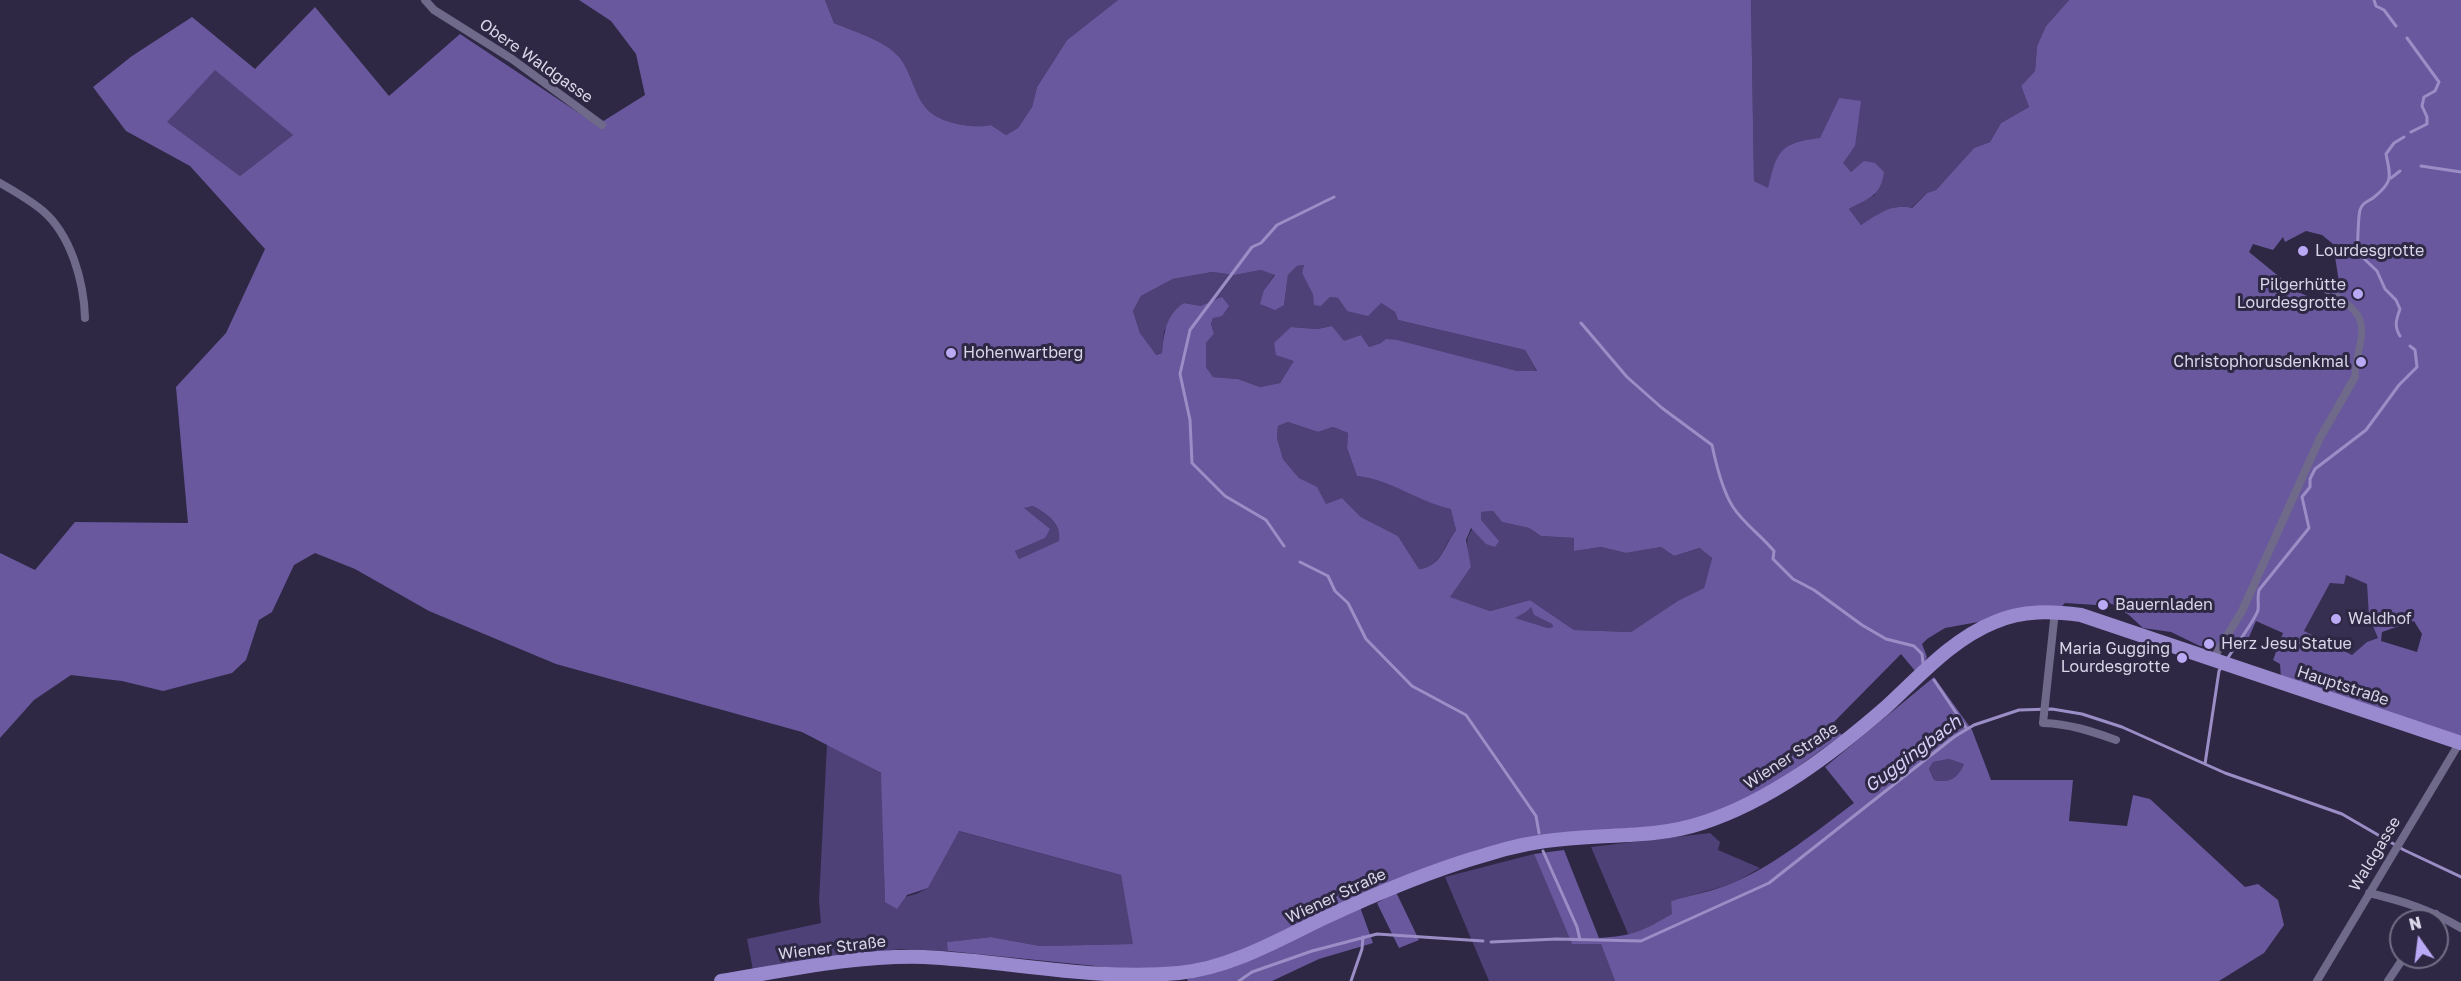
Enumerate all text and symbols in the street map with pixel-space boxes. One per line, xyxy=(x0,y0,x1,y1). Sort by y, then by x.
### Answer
street label: Obere Waldgasse xyxy=(476,15,596,107)
place label: Lourdesgrotte xyxy=(2315,241,2424,261)
marker: Lourdesgrotte xyxy=(2296,244,2310,258)
place label: Pilgerhütte Lourdesgrotte xyxy=(2237,275,2346,313)
marker: Pilgerhütte Lourdesgrotte xyxy=(2351,287,2365,301)
place label: Hohenwartberg xyxy=(963,343,1083,363)
marker: Hohenwartberg xyxy=(944,346,958,360)
place label: Christophorusdenkmal xyxy=(2173,352,2349,372)
marker: Christophorusdenkmal xyxy=(2354,355,2368,369)
place label: Bauernladen xyxy=(2115,595,2213,615)
marker: Bauernladen xyxy=(2096,598,2110,612)
place label: Waldhof xyxy=(2348,609,2412,629)
marker: Waldhof xyxy=(2329,612,2343,626)
place label: Herz Jesu Statue xyxy=(2221,634,2352,654)
marker: Herz Jesu Statue xyxy=(2202,637,2216,651)
place label: Maria Gugging Lourdesgrotte xyxy=(2059,639,2170,677)
marker: Maria Gugging Lourdesgrotte xyxy=(2175,651,2189,665)
street label: Hauptstraße xyxy=(2295,662,2391,710)
water label: Guggingbach xyxy=(1861,711,1965,797)
street label: Wiener Straße xyxy=(1740,718,1842,794)
street label: Waldgasse xyxy=(2345,813,2405,895)
street label: Wiener Straße xyxy=(1283,864,1389,928)
north arrow xyxy=(2389,909,2449,969)
text: N xyxy=(2407,912,2423,935)
street label: Wiener Straße xyxy=(777,932,887,964)

